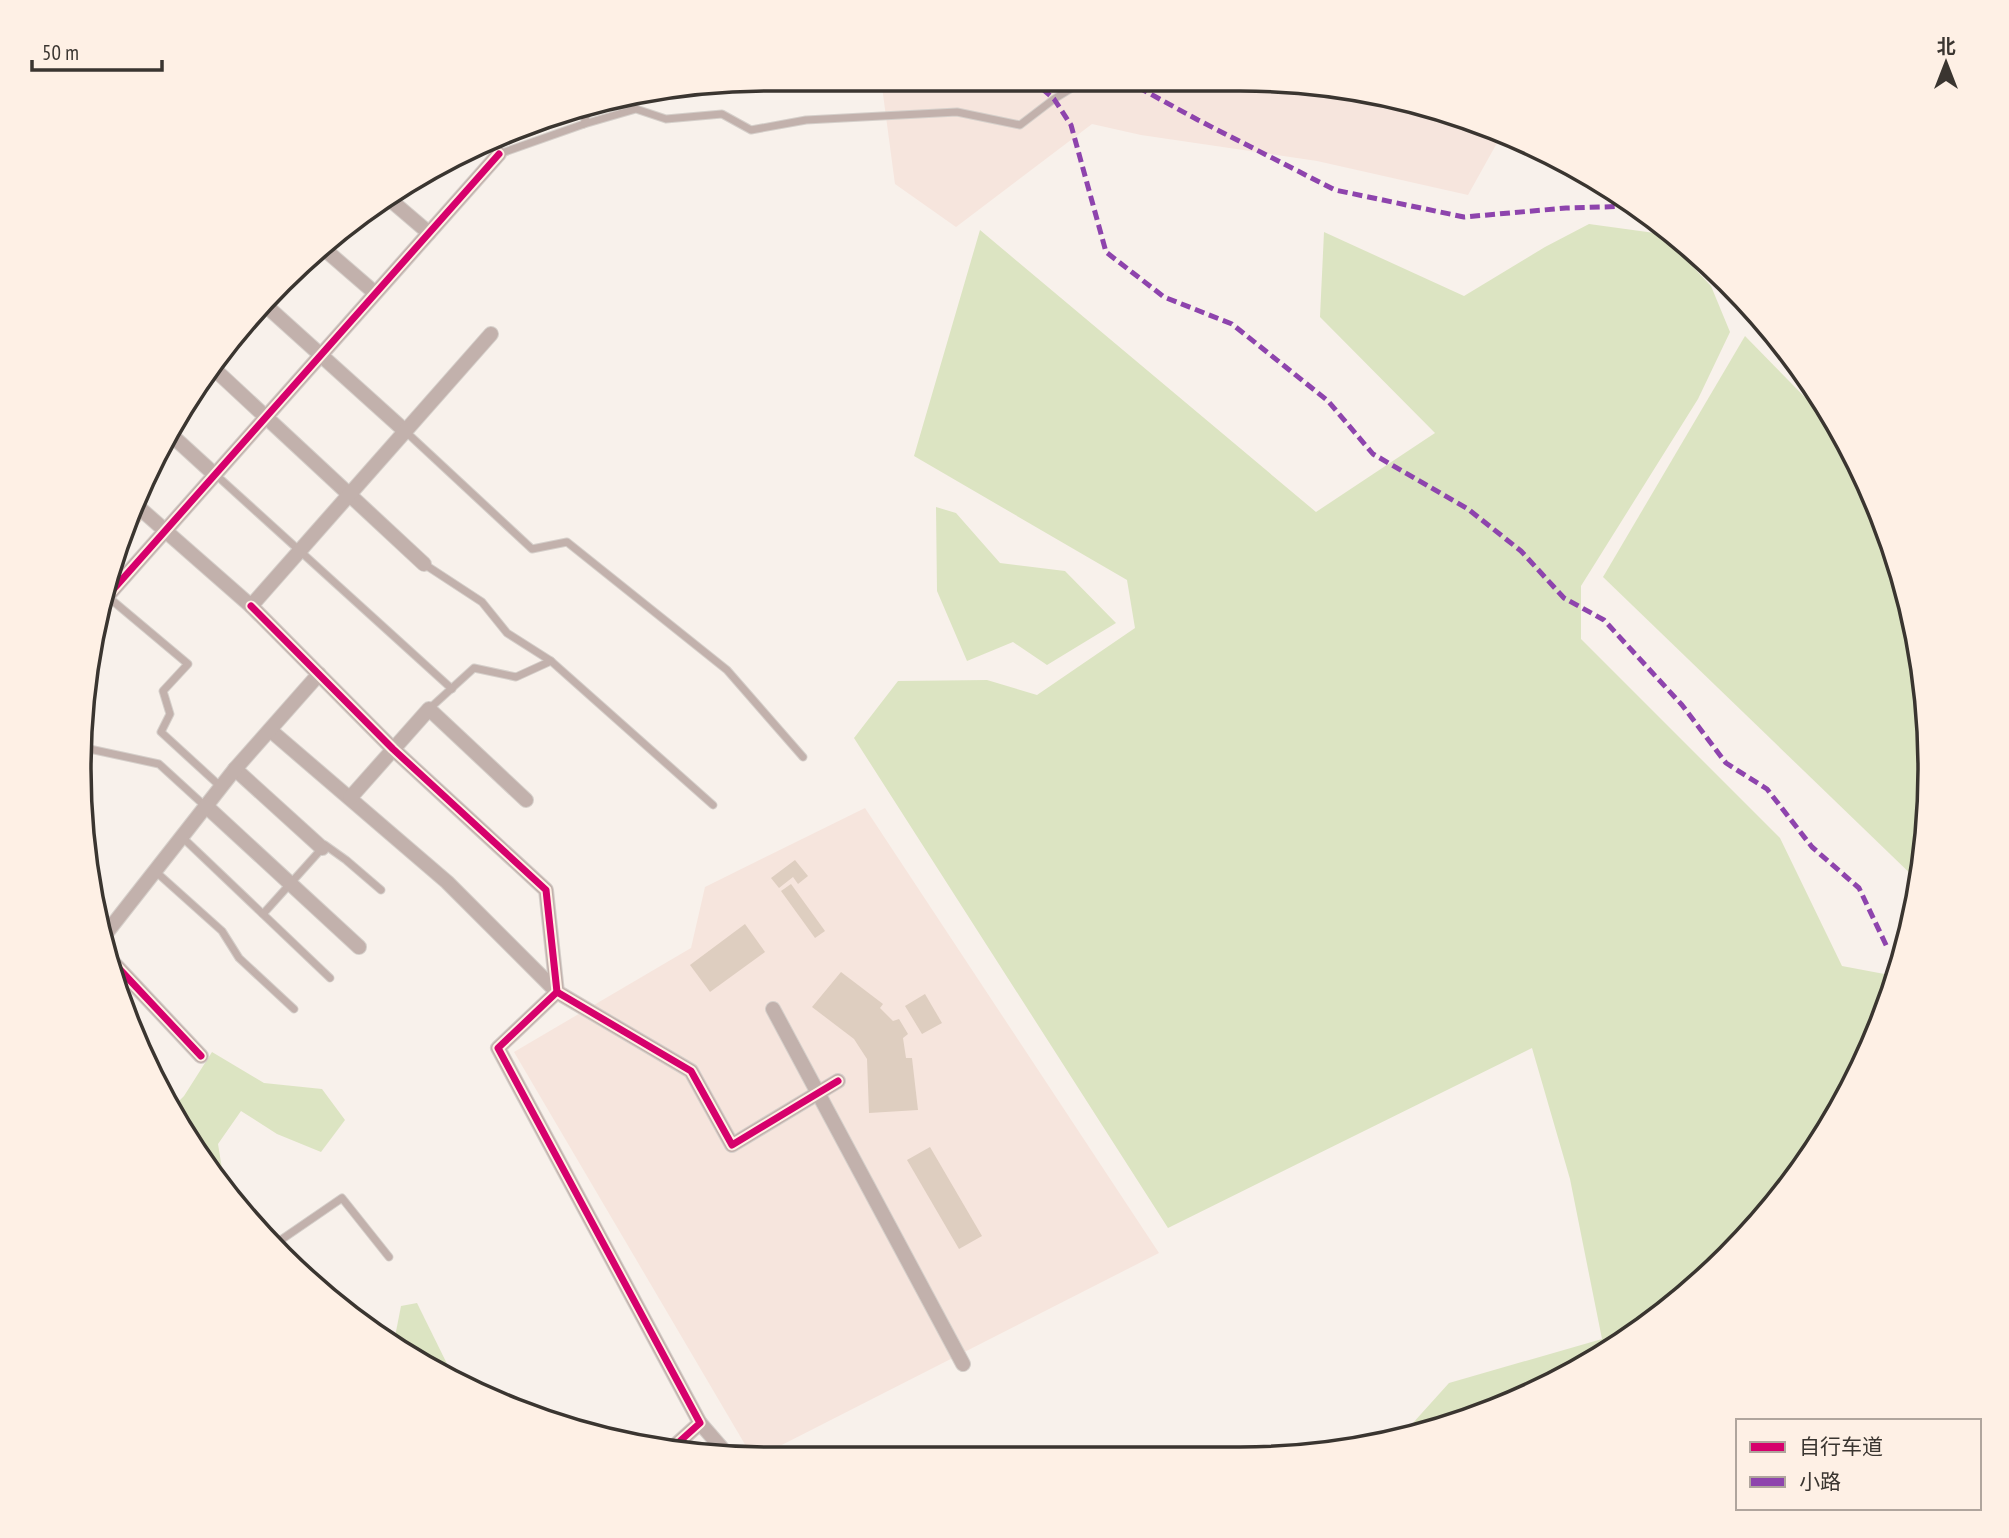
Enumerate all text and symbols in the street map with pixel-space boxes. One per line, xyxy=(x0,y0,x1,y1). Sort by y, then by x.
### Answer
scale bar xyxy=(32,28,161,72)
north arrow xyxy=(1911,28,1981,98)
text: 北 xyxy=(1936,34,1956,58)
text: 50 m xyxy=(42,39,79,66)
legend xyxy=(1736,1419,1981,1510)
text: 自行车道 xyxy=(1799,1433,1883,1460)
text: 小路 xyxy=(1799,1468,1841,1495)

